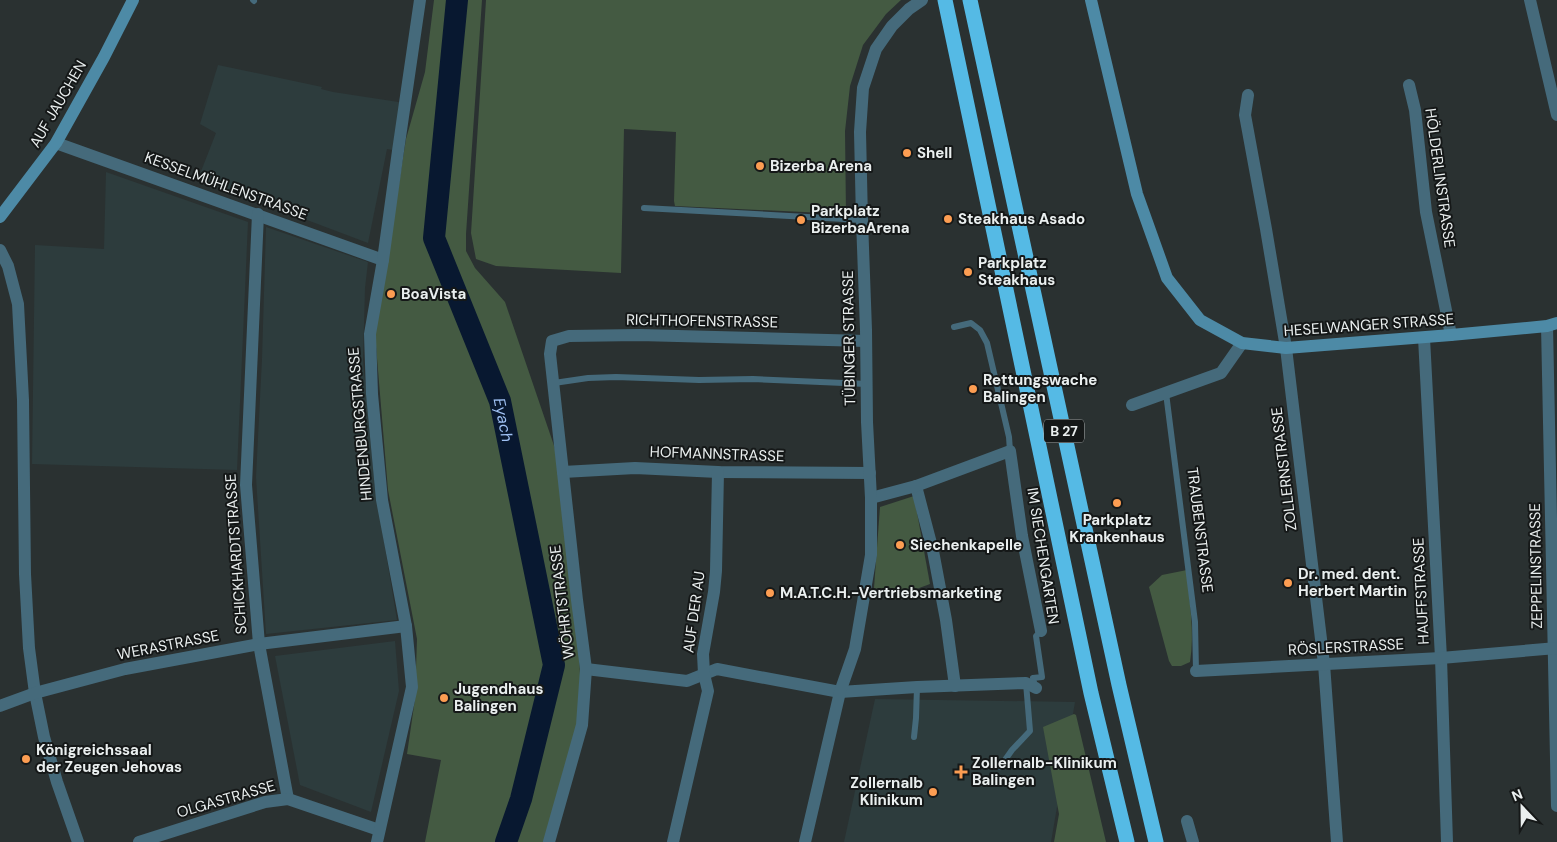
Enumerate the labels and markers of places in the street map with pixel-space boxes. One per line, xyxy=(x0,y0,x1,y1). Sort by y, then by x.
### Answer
place label: Shell xyxy=(917,143,952,163)
marker: Shell xyxy=(901,147,913,159)
place label: Bizerba Arena xyxy=(770,156,872,176)
marker: Bizerba Arena xyxy=(754,160,766,172)
place label: Parkplatz BizerbaArena xyxy=(811,201,910,238)
place label: Steakhaus Asado xyxy=(958,209,1085,229)
marker: Steakhaus Asado xyxy=(942,213,954,225)
marker: Parkplatz BizerbaArena xyxy=(795,214,807,226)
place label: Parkplatz Steakhaus xyxy=(978,253,1055,290)
marker: Parkplatz Steakhaus xyxy=(962,266,974,278)
place label: BoaVista xyxy=(401,284,466,304)
marker: BoaVista xyxy=(385,288,397,300)
place label: Rettungswache Balingen xyxy=(983,370,1097,407)
marker: Rettungswache Balingen xyxy=(967,383,979,395)
marker: Parkplatz Krankenhaus xyxy=(1111,497,1123,509)
place label: Parkplatz Krankenhaus xyxy=(1069,510,1165,547)
place label: Siechenkapelle xyxy=(910,535,1022,555)
marker: Siechenkapelle xyxy=(894,539,906,551)
place label: Dr. med. dent. Herbert Martin xyxy=(1298,564,1407,601)
marker: Dr. med. dent. Herbert Martin xyxy=(1282,577,1294,589)
place label: M.A.T.C.H.-Vertriebsmarketing xyxy=(780,583,1002,603)
marker: M.A.T.C.H.-Vertriebsmarketing xyxy=(764,587,776,599)
place label: Jugendhaus Balingen xyxy=(454,679,543,716)
marker: Jugendhaus Balingen xyxy=(438,692,450,704)
place label: Königreichssaal der Zeugen Jehovas xyxy=(36,740,182,777)
marker: Königreichssaal der Zeugen Jehovas xyxy=(20,753,32,765)
place label: Zollernalb-Klinikum Balingen xyxy=(972,753,1117,790)
marker: Zollernalb-Klinikum Balingen xyxy=(954,765,968,779)
place label: Zollernalb Klinikum xyxy=(850,773,923,810)
marker: Zollernalb Klinikum xyxy=(927,786,939,798)

